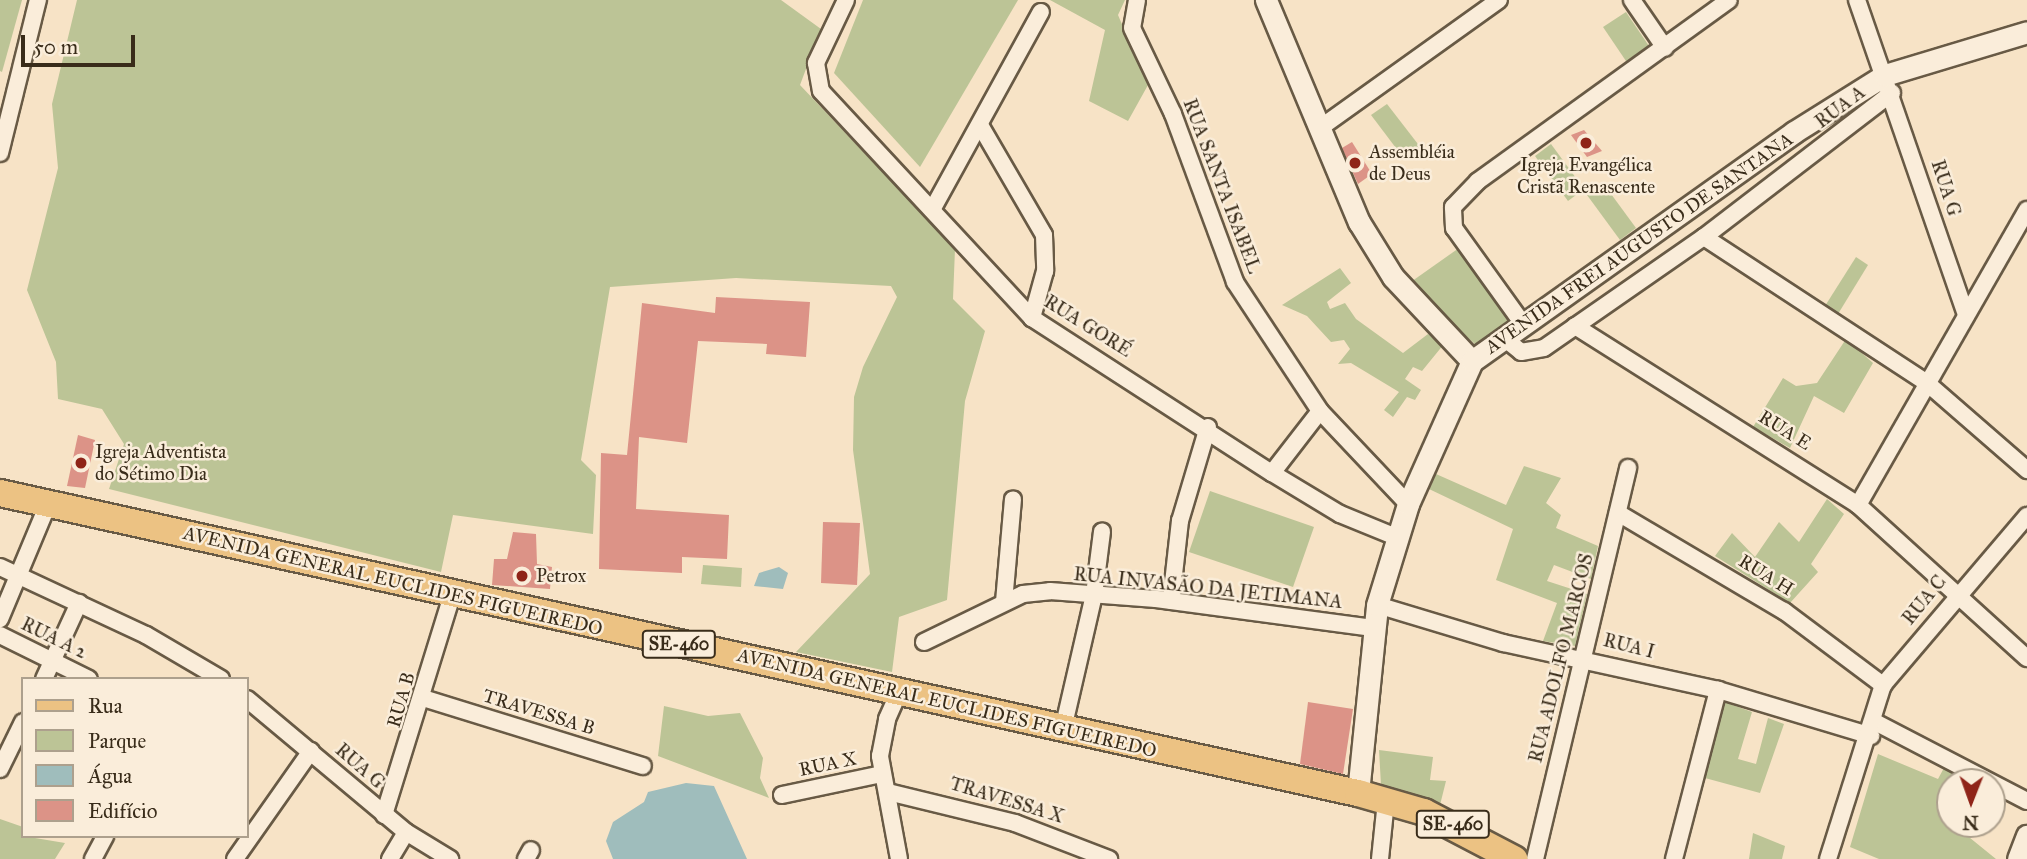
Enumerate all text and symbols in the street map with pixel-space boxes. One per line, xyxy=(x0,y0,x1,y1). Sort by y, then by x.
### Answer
scale bar xyxy=(24,21,138,65)
text: 50 m xyxy=(34,34,78,60)
street label: RUA A xyxy=(1810,81,1870,133)
street label: RUA SANTA ISABEL xyxy=(1178,95,1266,277)
street label: AVENIDA FREI AUGUSTO DE SANTANA xyxy=(1481,127,1797,359)
marker: Igreja Evangélica Cristã Renascente xyxy=(1578,135,1594,151)
place label: Assembléia de Deus xyxy=(1369,141,1455,185)
place label: Igreja Evangélica Cristã Renascente xyxy=(1517,154,1655,198)
marker: Assembléia de Deus xyxy=(1347,155,1363,171)
street label: RUA G xyxy=(1926,157,1966,219)
street label: RUA GORÉ xyxy=(1040,290,1136,362)
street label: RUA E xyxy=(1755,405,1815,455)
place label: Igreja Adventista do Sétimo Dia xyxy=(95,441,226,485)
marker: Igreja Adventista do Sétimo Dia xyxy=(73,455,89,471)
street label: AVENIDA GENERAL EUCLIDES FIGUEIREDO xyxy=(181,522,605,640)
street label: RUA H xyxy=(1734,549,1798,601)
street label: RUA ADOLFO MARCOS xyxy=(1524,551,1598,765)
street label: RUA INVASÃO DA JETIMANA xyxy=(1073,563,1343,613)
place label: Petrox xyxy=(536,565,586,587)
marker: Petrox xyxy=(514,568,530,584)
street label: RUA C xyxy=(1897,571,1951,629)
street label: RUA A 2 xyxy=(17,612,91,664)
street label: RUA I xyxy=(1601,629,1657,663)
road number: SE-460 xyxy=(640,630,718,658)
street label: AVENIDA GENERAL EUCLIDES FIGUEIREDO xyxy=(735,644,1159,762)
street label: RUA B xyxy=(382,670,420,730)
legend xyxy=(21,677,248,838)
street label: TRAVESSA B xyxy=(480,684,598,740)
text: Rua xyxy=(88,693,123,719)
text: Parque xyxy=(88,728,146,754)
street label: RUA G xyxy=(331,738,389,794)
street label: RUA X xyxy=(797,747,859,781)
text: Água xyxy=(88,763,132,789)
north arrow xyxy=(1936,768,2006,838)
street label: TRAVESSA X xyxy=(947,772,1067,828)
text: Edifício xyxy=(88,798,157,824)
road number: SE-460 xyxy=(1414,810,1492,838)
text: N xyxy=(1962,811,1979,834)

